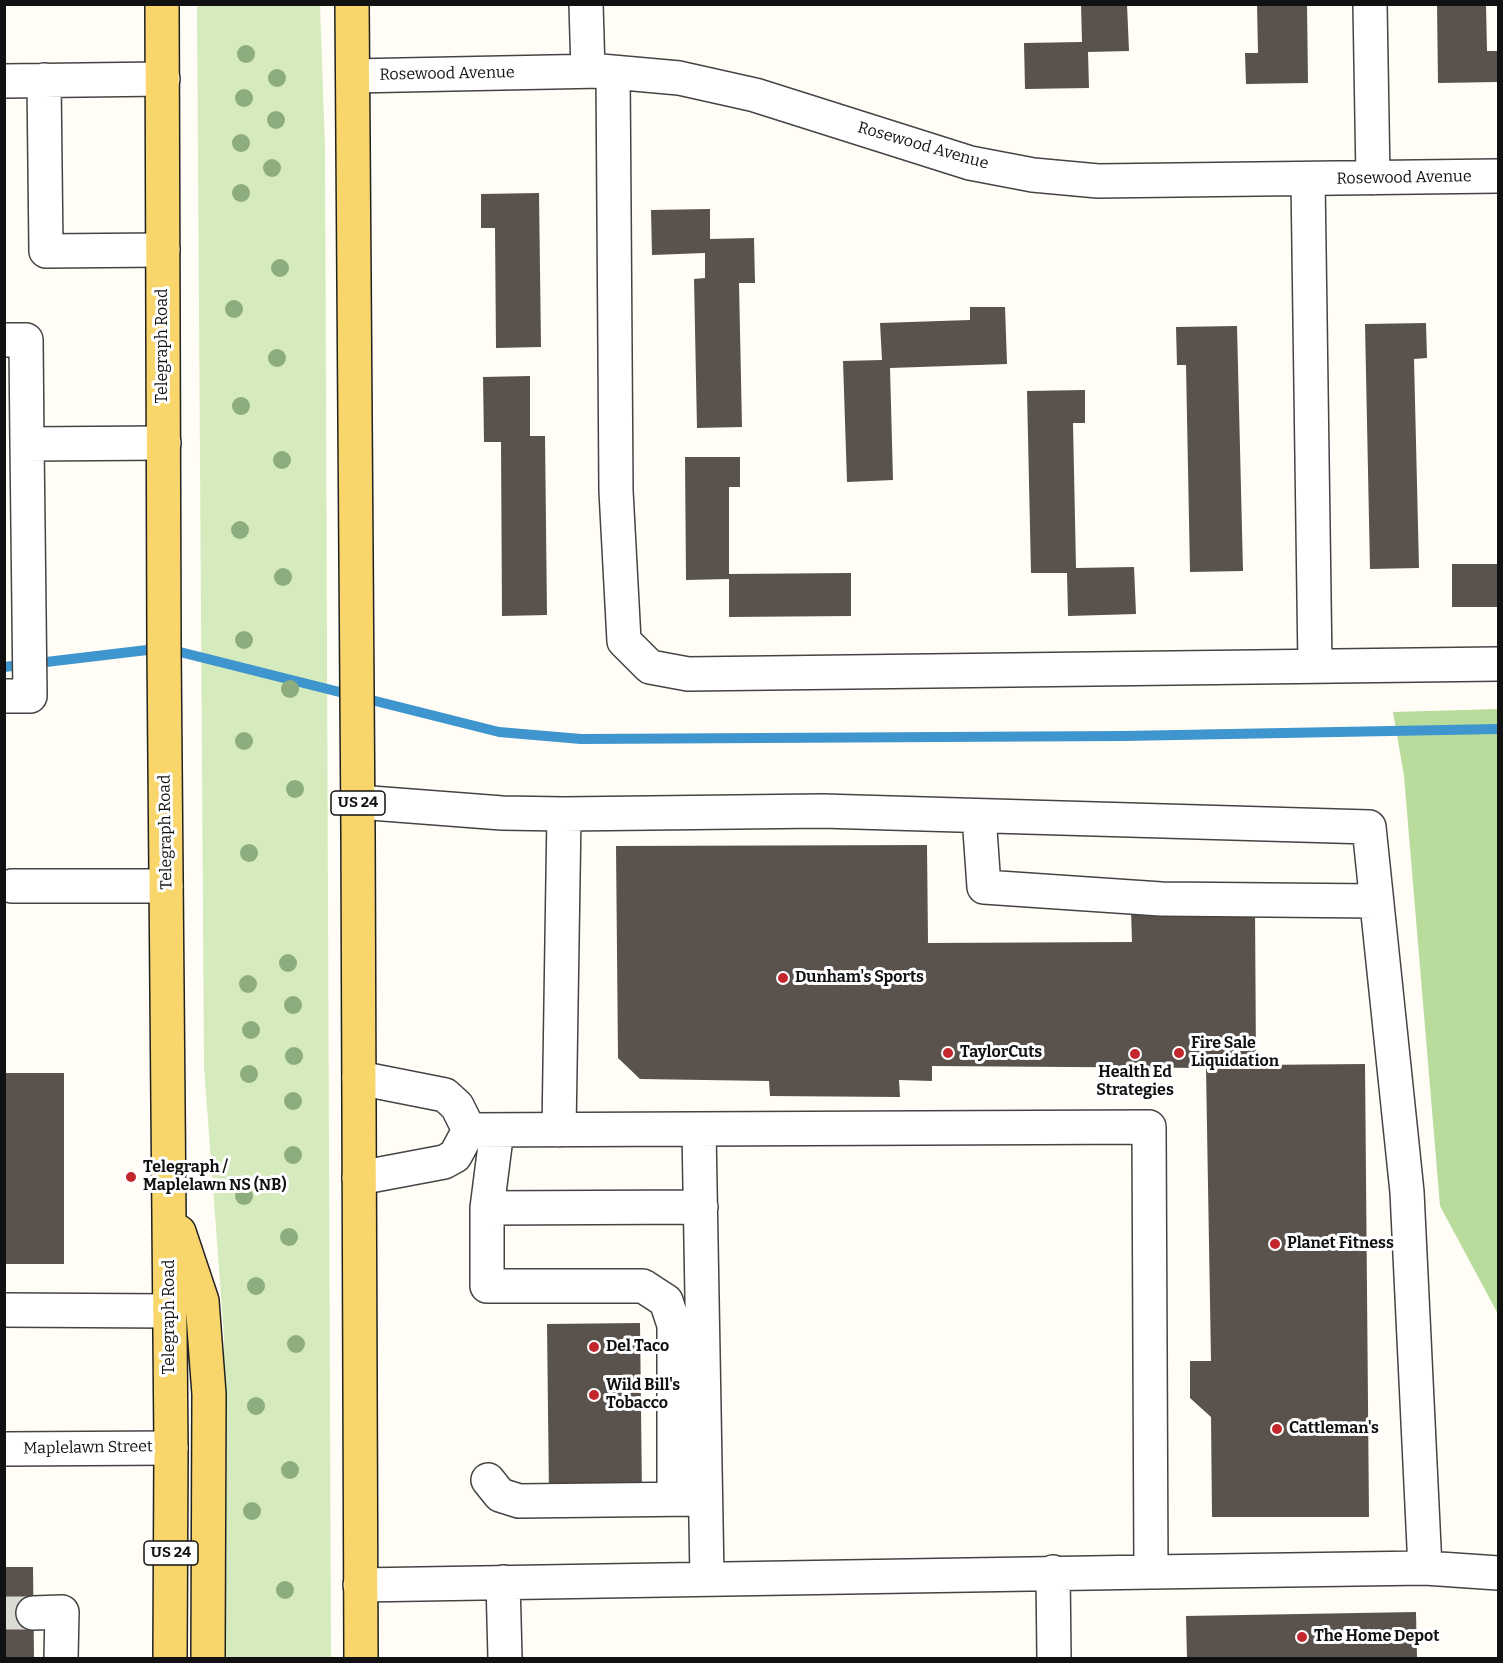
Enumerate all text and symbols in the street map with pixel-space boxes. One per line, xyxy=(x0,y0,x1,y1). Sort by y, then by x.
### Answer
street label: Rosewood Avenue xyxy=(379,63,515,85)
street label: Rosewood Avenue xyxy=(855,118,991,174)
street label: Rosewood Avenue xyxy=(1336,167,1472,189)
street label: Telegraph Road xyxy=(153,288,173,404)
street label: Telegraph Road xyxy=(155,774,177,890)
road number: US 24 xyxy=(331,791,385,815)
place label: Dunham's Sports xyxy=(795,968,924,988)
marker: Dunham's Sports xyxy=(776,971,790,985)
place label: Fire Sale Liquidation xyxy=(1191,1034,1279,1072)
place label: TaylorCuts xyxy=(960,1043,1042,1063)
marker: TaylorCuts xyxy=(941,1046,955,1060)
marker: Fire Sale Liquidation xyxy=(1172,1046,1186,1060)
marker: Health Ed Strategies xyxy=(1128,1047,1142,1061)
place label: Health Ed Strategies xyxy=(1096,1063,1174,1101)
place label: Telegraph / Maplelawn NS (NB) xyxy=(143,1158,286,1196)
marker: Telegraph / Maplelawn NS (NB) xyxy=(124,1170,138,1184)
place label: Planet Fitness xyxy=(1287,1234,1394,1254)
marker: Planet Fitness xyxy=(1268,1237,1282,1251)
street label: Telegraph Road xyxy=(160,1259,180,1375)
place label: Del Taco xyxy=(606,1337,669,1357)
marker: Del Taco xyxy=(587,1340,601,1354)
place label: Wild Bill's Tobacco xyxy=(606,1376,680,1414)
marker: Wild Bill's Tobacco xyxy=(587,1388,601,1402)
place label: Cattleman's xyxy=(1289,1419,1379,1439)
marker: Cattleman's xyxy=(1270,1422,1284,1436)
street label: Maplelawn Street xyxy=(23,1437,153,1459)
road number: US 24 xyxy=(144,1541,198,1565)
place label: The Home Depot xyxy=(1314,1627,1439,1647)
marker: The Home Depot xyxy=(1295,1630,1309,1644)

